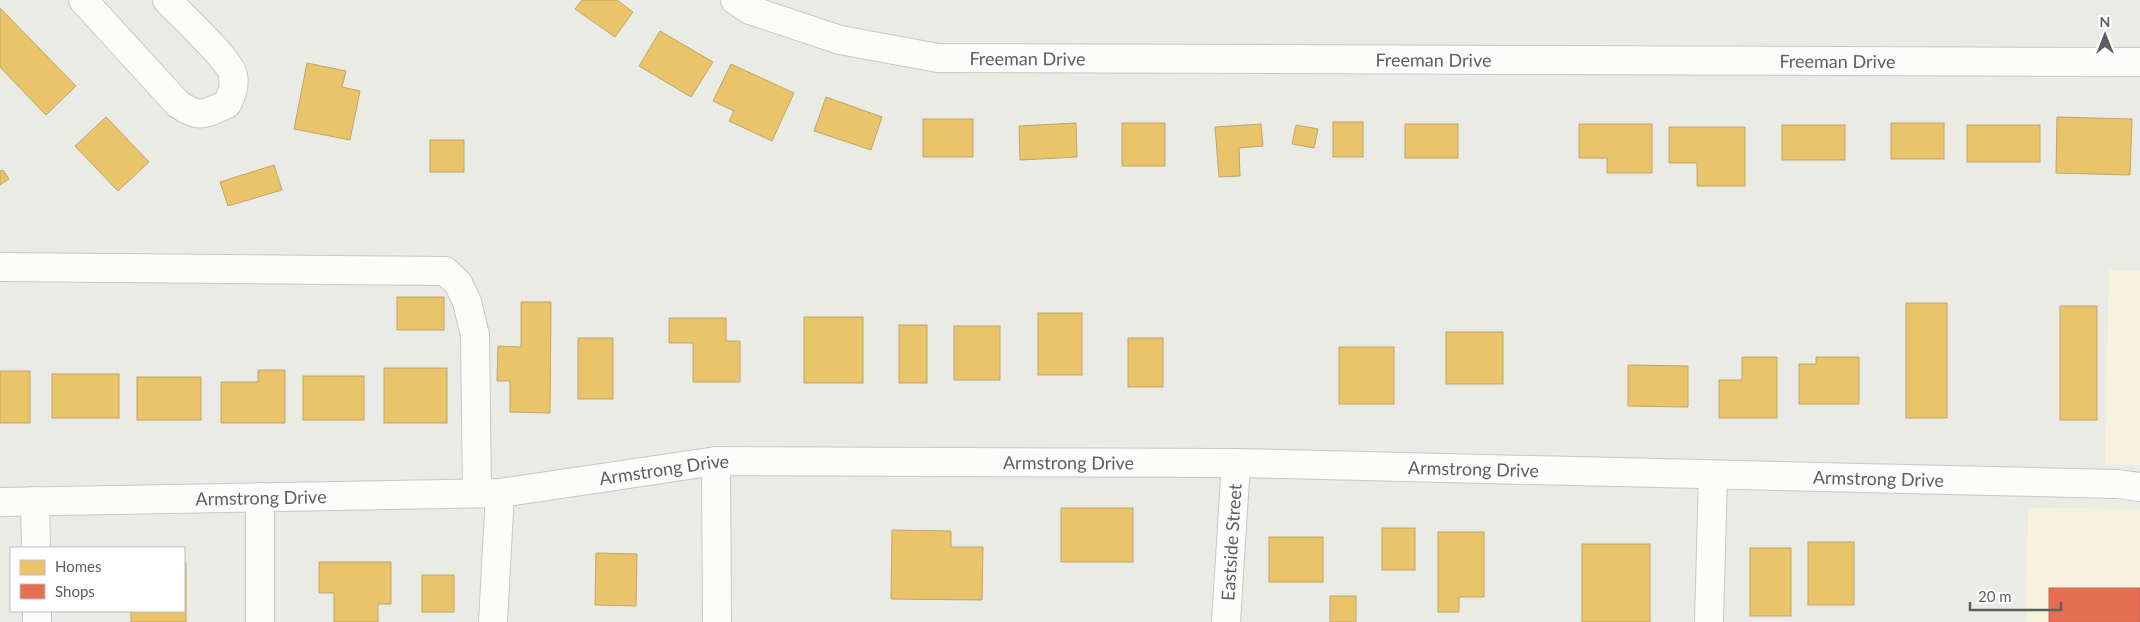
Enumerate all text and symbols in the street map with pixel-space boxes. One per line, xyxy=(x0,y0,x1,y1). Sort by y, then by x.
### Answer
north arrow xyxy=(2080,10,2130,60)
text: N xyxy=(2100,13,2110,30)
street label: Freeman Drive xyxy=(969,47,1086,69)
street label: Freeman Drive xyxy=(1375,48,1492,71)
street label: Freeman Drive xyxy=(1779,50,1896,72)
street label: Armstrong Drive xyxy=(598,449,729,489)
street label: Armstrong Drive xyxy=(1003,451,1134,474)
street label: Armstrong Drive xyxy=(1408,456,1539,481)
street label: Armstrong Drive xyxy=(1813,466,1944,491)
street label: Eastside Street xyxy=(1216,482,1246,601)
street label: Armstrong Drive xyxy=(195,485,327,509)
legend xyxy=(10,547,185,612)
text: Homes xyxy=(55,557,101,575)
scale bar xyxy=(1970,580,2061,612)
text: Shops xyxy=(55,582,95,600)
text: 20 m xyxy=(1978,587,2012,605)

